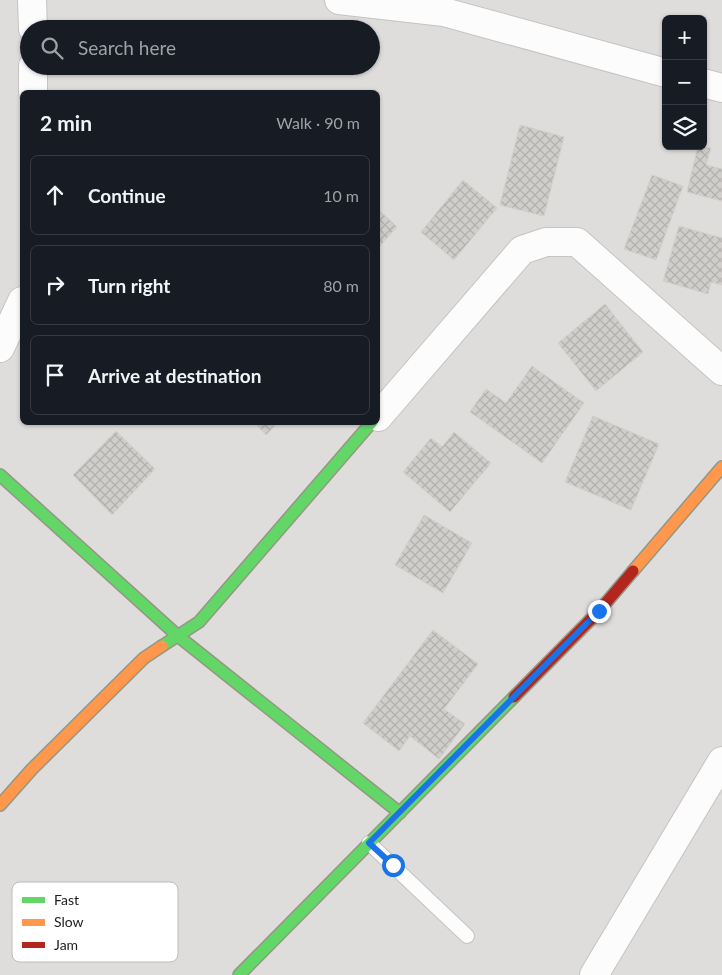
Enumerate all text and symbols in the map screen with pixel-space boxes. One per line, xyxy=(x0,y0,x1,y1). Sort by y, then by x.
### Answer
map controls xyxy=(662,15,707,150)
button: + xyxy=(662,15,707,60)
search box xyxy=(20,20,380,75)
icon: search xyxy=(38,34,66,62)
text: Search here xyxy=(78,36,176,59)
button: − xyxy=(662,60,707,105)
button: layers xyxy=(662,105,707,150)
text: 2 min xyxy=(40,110,92,135)
text: Walk · 90 m xyxy=(276,113,360,132)
icon: ahead xyxy=(41,181,69,209)
text: Continue xyxy=(88,184,166,207)
text: 10 m xyxy=(323,186,359,205)
icon: right xyxy=(41,271,69,299)
text: Turn right xyxy=(88,274,170,297)
text: 80 m xyxy=(323,276,359,295)
icon: arrive xyxy=(41,361,69,389)
text: Arrive at destination xyxy=(88,364,261,387)
route end xyxy=(588,600,611,623)
route start xyxy=(382,854,405,877)
legend xyxy=(12,882,178,962)
text: Fast xyxy=(54,891,79,908)
text: Slow xyxy=(54,913,84,930)
text: Jam xyxy=(54,936,78,953)

